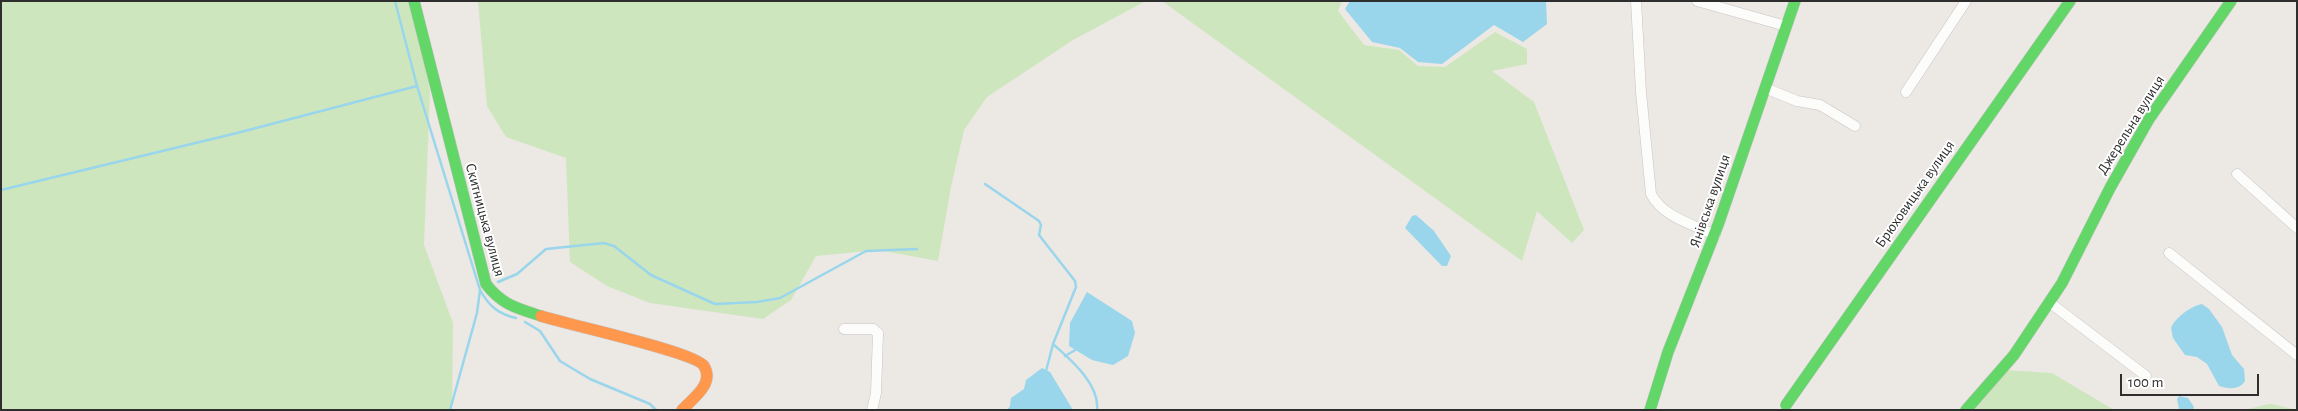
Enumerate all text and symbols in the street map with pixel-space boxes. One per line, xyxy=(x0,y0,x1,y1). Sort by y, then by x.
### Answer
street label: Джерельна вулиця xyxy=(2093,72,2169,178)
street label: Брюховицька вулиця xyxy=(1871,137,1959,251)
street label: Янівська вулиця xyxy=(1686,152,1734,250)
street label: Скитницька вулиця xyxy=(461,161,509,279)
scale bar xyxy=(2123,364,2262,396)
text: 100 m xyxy=(2128,375,2163,390)

